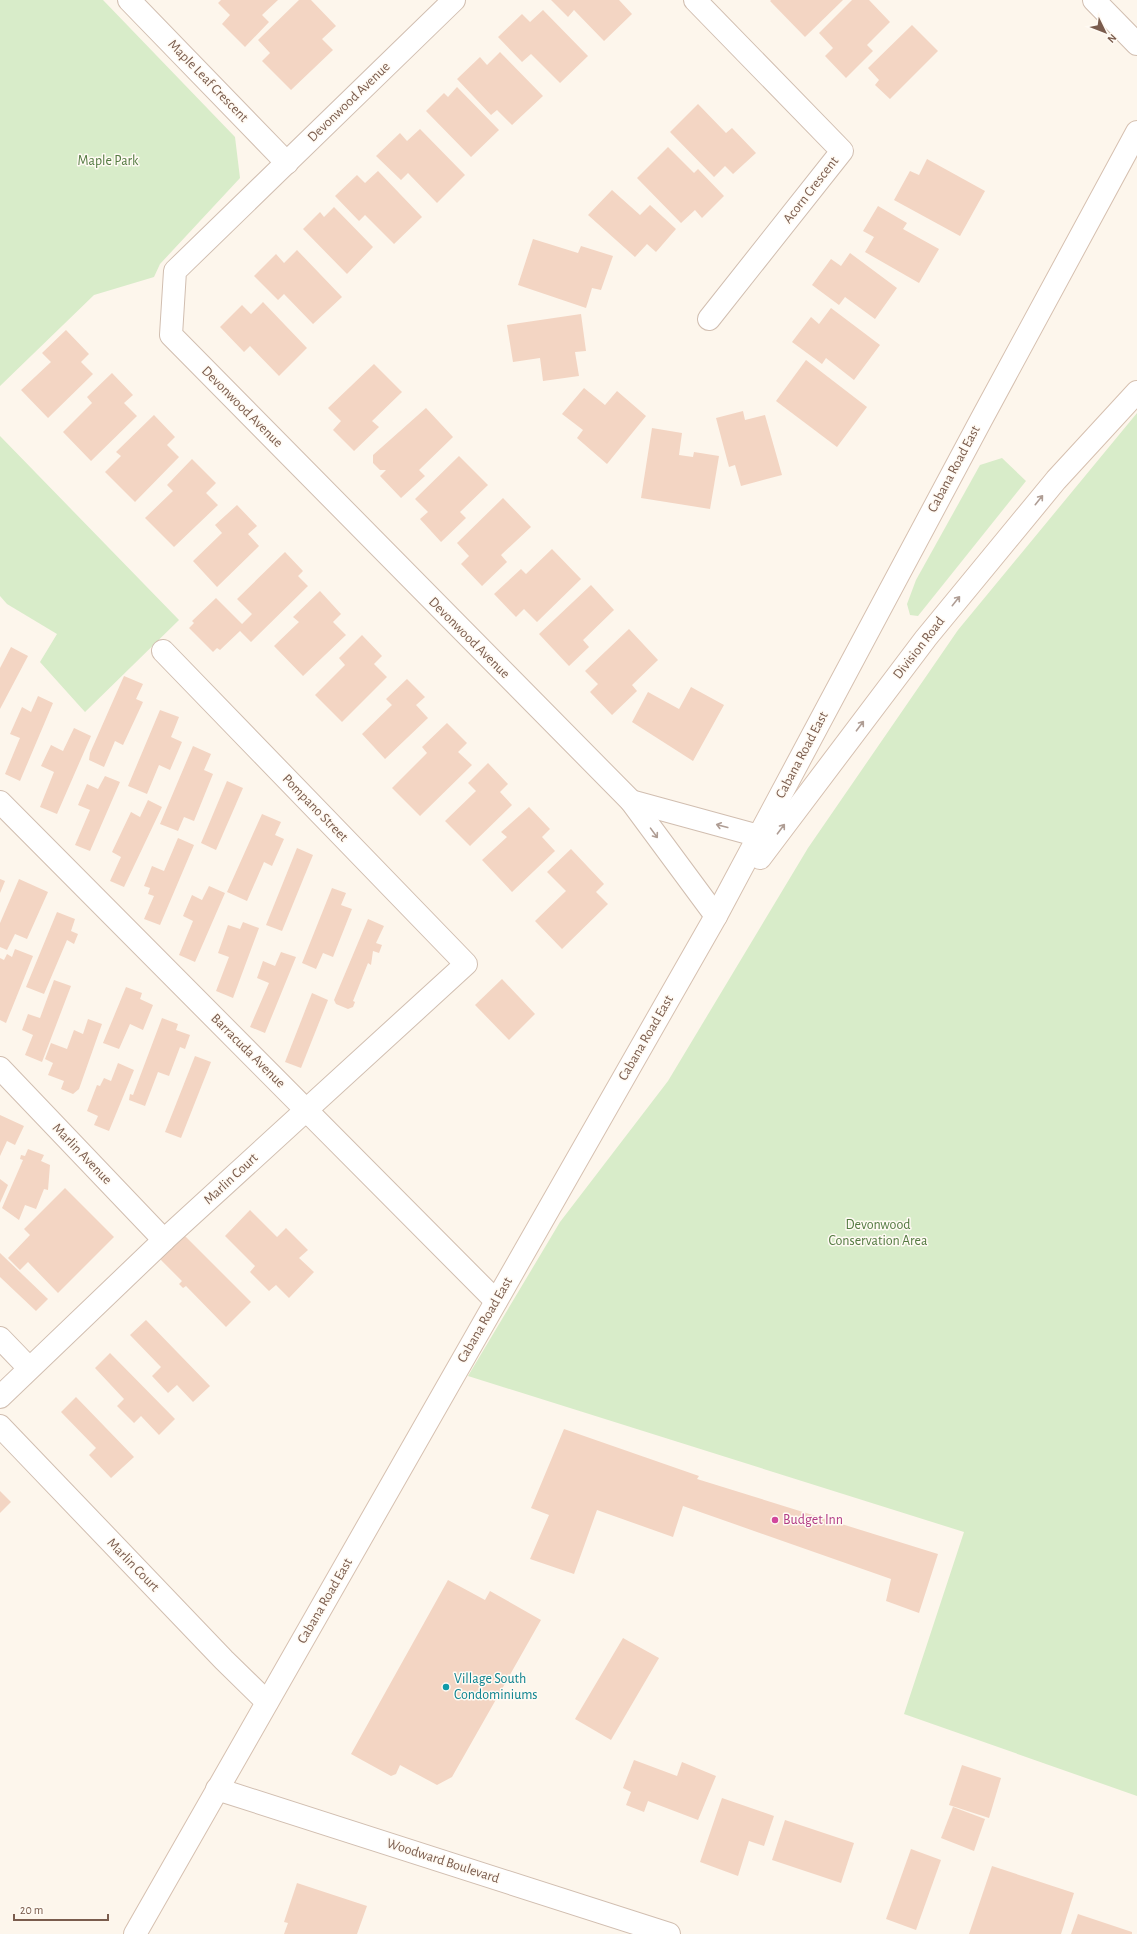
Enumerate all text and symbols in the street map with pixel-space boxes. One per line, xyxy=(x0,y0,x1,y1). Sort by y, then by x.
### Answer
north arrow xyxy=(1085,12,1125,52)
text: N xyxy=(1105,32,1119,45)
street label: Maple Leaf Crescent xyxy=(165,37,251,125)
street label: Devonwood Avenue xyxy=(305,59,393,145)
street label: Acorn Crescent xyxy=(781,153,842,226)
park label: Maple Park xyxy=(78,154,139,168)
street label: Devonwood Avenue xyxy=(199,364,285,450)
street label: Cabana Road East xyxy=(925,423,983,515)
one-way arrow xyxy=(1034,495,1043,506)
street label: Devonwood Avenue xyxy=(426,595,512,681)
one-way arrow xyxy=(952,595,961,606)
street label: Division Road xyxy=(891,614,947,682)
street label: Cabana Road East xyxy=(773,709,831,801)
one-way arrow xyxy=(855,720,864,731)
street label: Pompano Street xyxy=(280,772,351,845)
one-way arrow xyxy=(715,822,728,829)
one-way arrow xyxy=(777,824,785,835)
one-way arrow xyxy=(650,827,658,838)
street label: Cabana Road East xyxy=(616,992,676,1083)
street label: Barracuda Avenue xyxy=(208,1011,288,1091)
street label: Marlin Avenue xyxy=(50,1121,114,1187)
street label: Marlin Court xyxy=(201,1150,261,1207)
park label: Devonwood Conservation Area xyxy=(829,1218,928,1248)
street label: Cabana Road East xyxy=(455,1274,515,1365)
place label: Budget Inn xyxy=(783,1513,843,1527)
marker: Budget Inn xyxy=(770,1515,780,1525)
street label: Marlin Court xyxy=(104,1536,162,1595)
street label: Cabana Road East xyxy=(295,1555,355,1646)
place label: Village South Condominiums xyxy=(454,1672,538,1702)
marker: Village South Condominiums xyxy=(441,1682,451,1692)
street label: Woodward Boulevard xyxy=(385,1836,501,1886)
scale bar xyxy=(14,1896,108,1922)
text: 20 m xyxy=(20,1904,43,1916)

